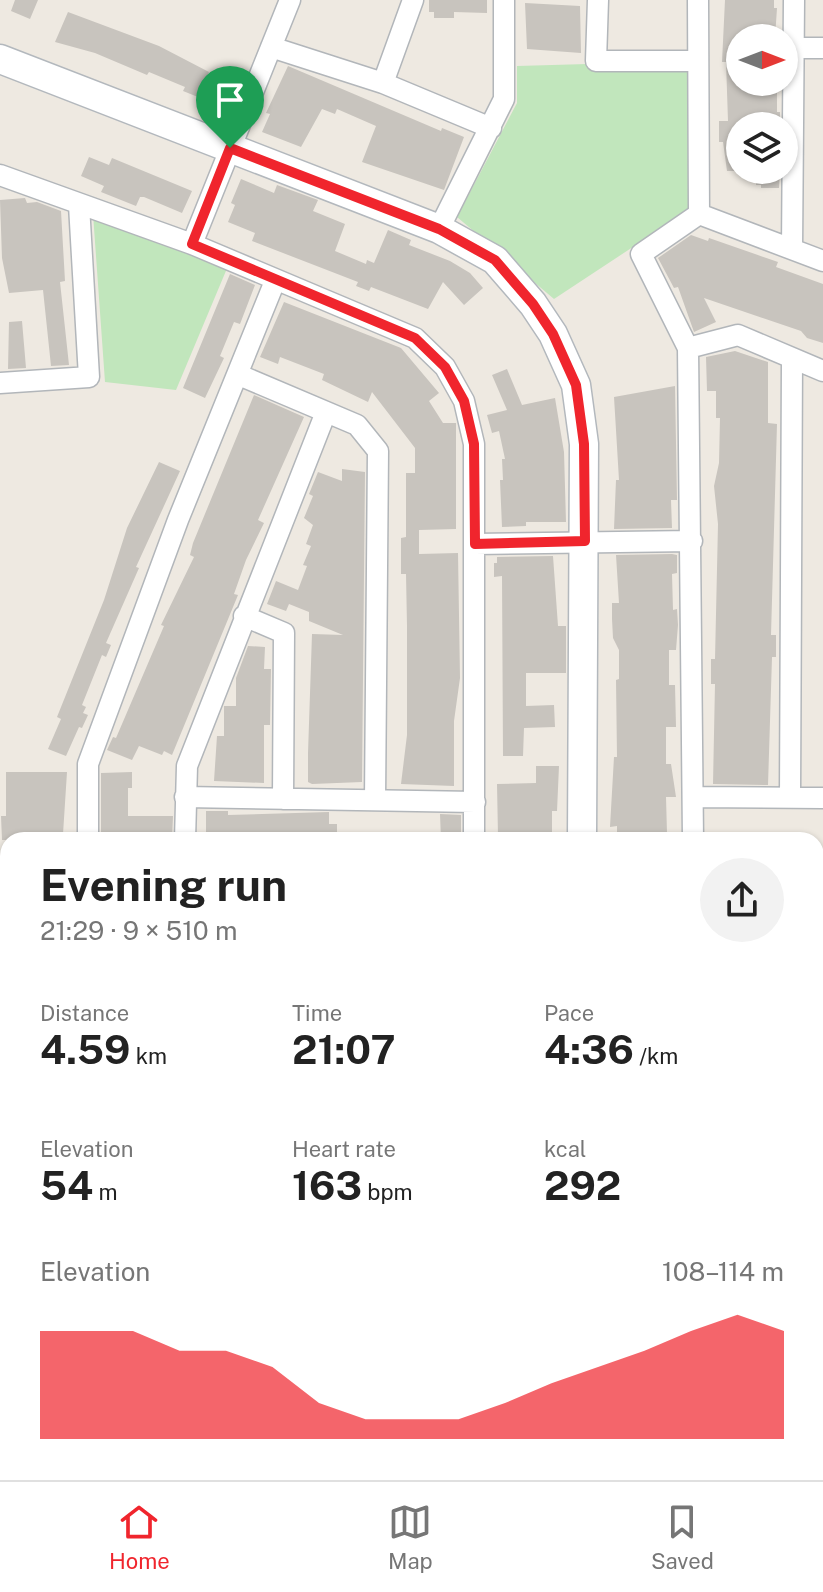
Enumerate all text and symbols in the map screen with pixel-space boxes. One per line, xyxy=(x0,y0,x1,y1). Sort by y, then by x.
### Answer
north arrow xyxy=(726,24,798,96)
map controls xyxy=(726,24,798,184)
pin xyxy=(196,66,264,148)
icon: arrive xyxy=(208,78,252,122)
button: layers xyxy=(726,112,798,184)
button: share xyxy=(700,858,784,942)
text: Evening run xyxy=(40,859,287,911)
text: 21:29 · 9 × 510 m xyxy=(40,915,238,946)
text: Distance xyxy=(40,1000,129,1026)
text: Time xyxy=(292,1000,342,1026)
text: Pace xyxy=(544,1000,594,1026)
text: 4.59 xyxy=(40,1026,130,1073)
text: 21:07 xyxy=(292,1026,395,1073)
text: 4:36 xyxy=(544,1026,634,1073)
text: km xyxy=(130,1043,167,1069)
text: /km xyxy=(634,1043,678,1069)
text: Elevation xyxy=(40,1136,133,1162)
text: Heart rate xyxy=(292,1136,396,1162)
text: kcal xyxy=(544,1136,586,1162)
text: 54 xyxy=(40,1162,93,1209)
text: 163 xyxy=(292,1162,362,1209)
text: 292 xyxy=(544,1162,621,1209)
text: m xyxy=(93,1179,118,1205)
text: bpm xyxy=(362,1179,413,1205)
text: Elevation xyxy=(40,1256,150,1287)
text: 108–114 m xyxy=(662,1256,784,1287)
tab: Home xyxy=(109,1500,170,1574)
tab: Map xyxy=(388,1500,433,1574)
tab: Saved xyxy=(651,1500,714,1574)

